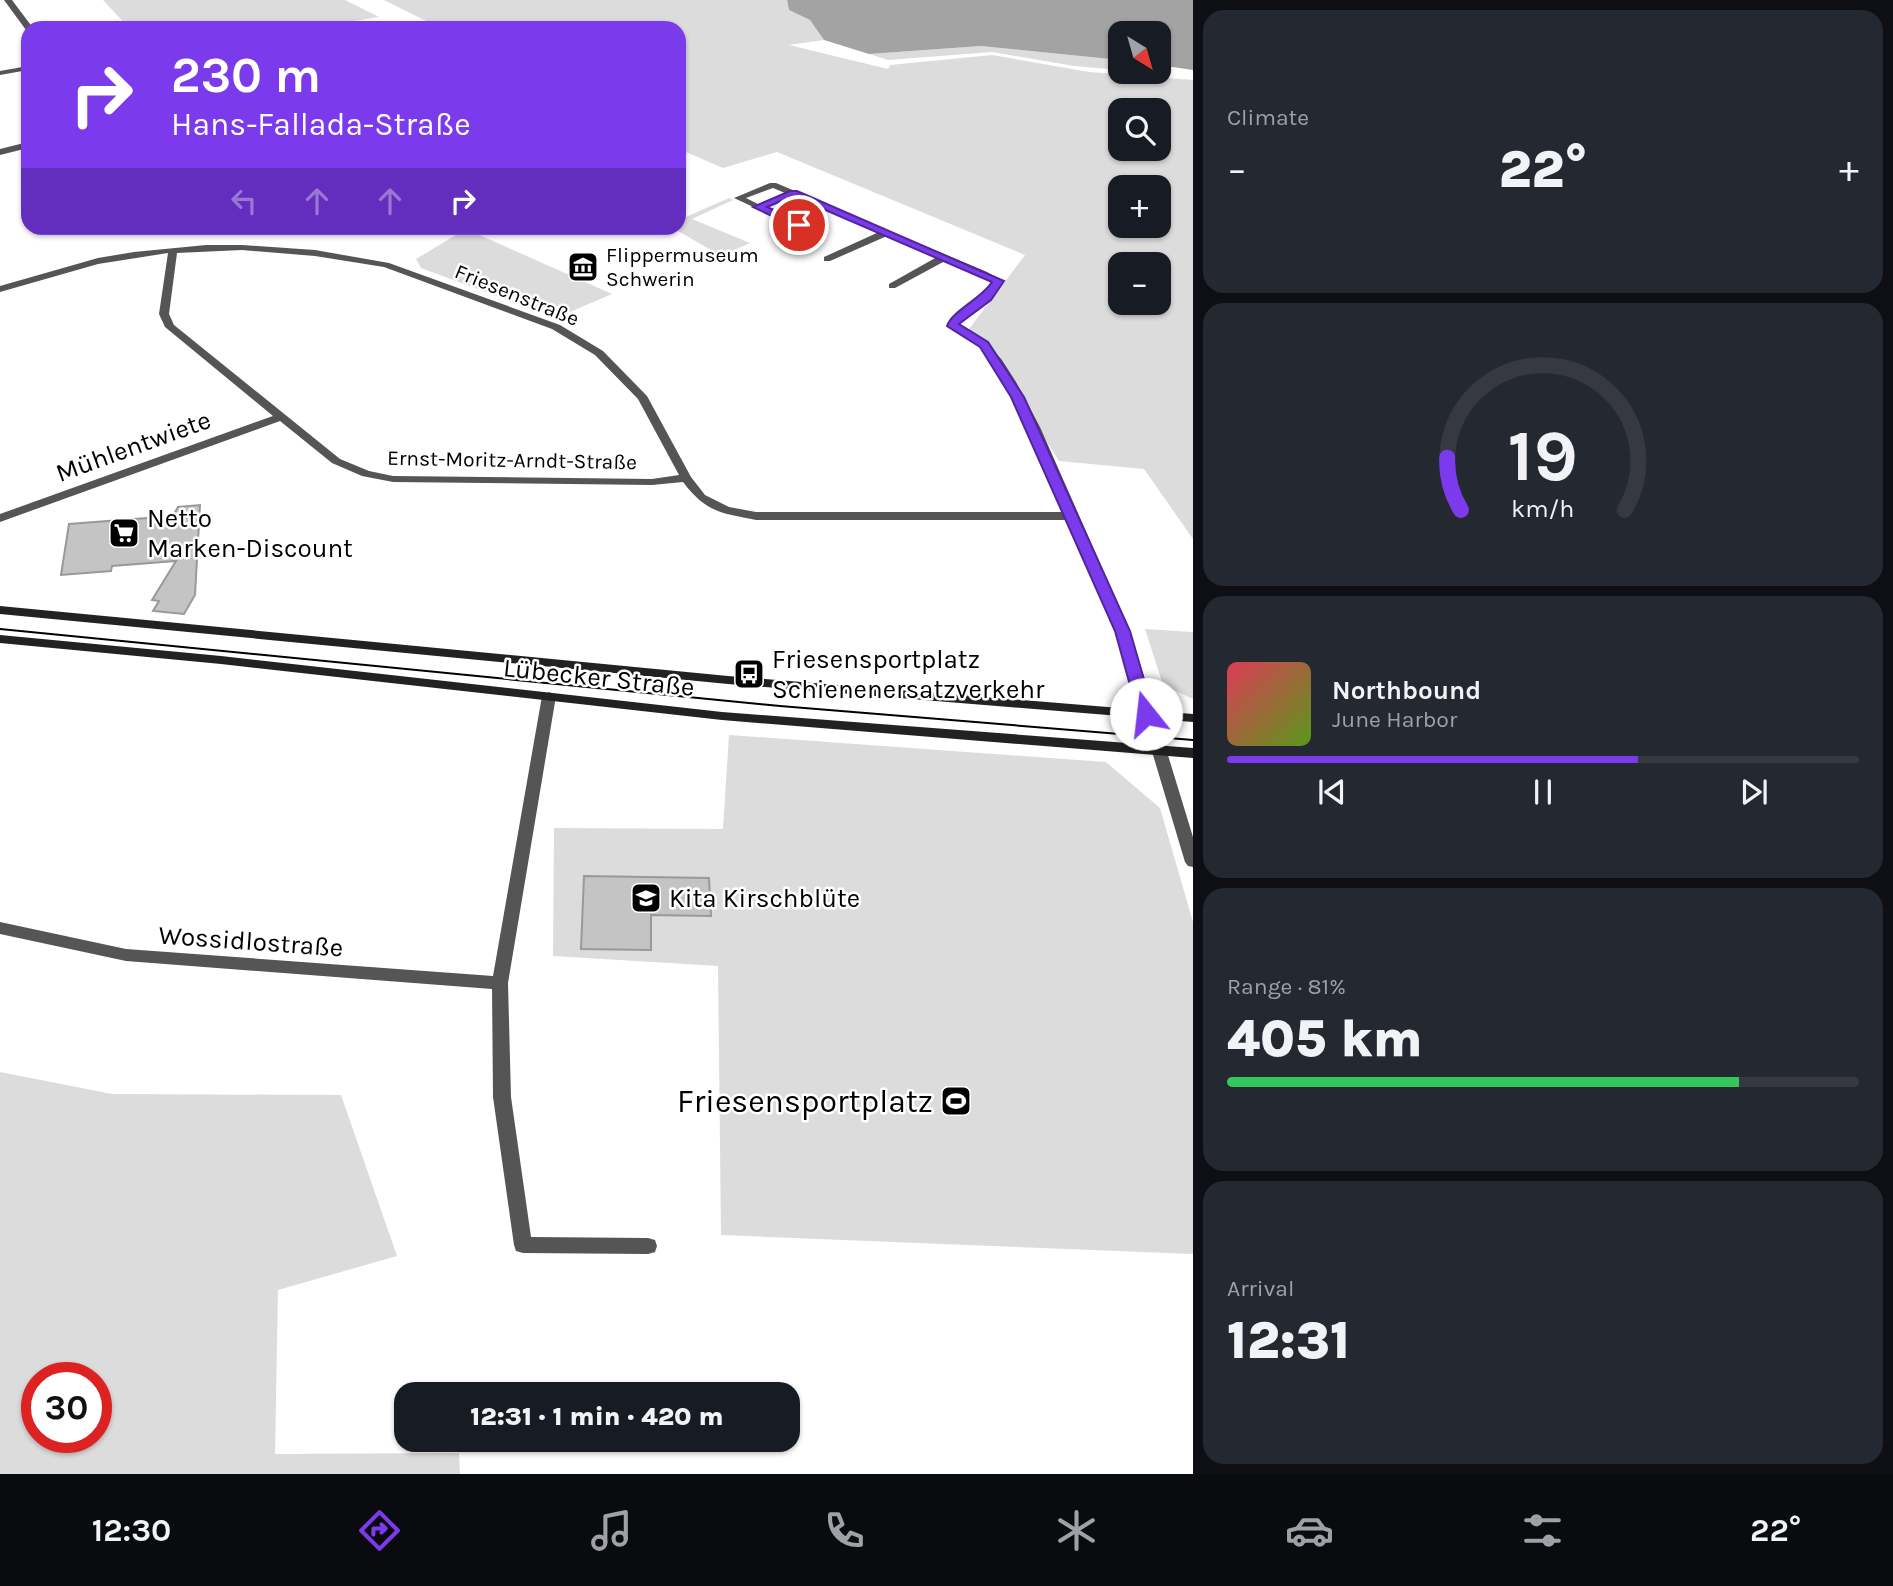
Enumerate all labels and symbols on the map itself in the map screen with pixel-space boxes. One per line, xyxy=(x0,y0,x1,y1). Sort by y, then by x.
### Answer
north arrow xyxy=(1108,21,1171,84)
pin xyxy=(769,195,829,255)
place label: Flippermuseum Schwerin xyxy=(606,243,759,291)
museum icon: Flippermuseum Schwerin xyxy=(566,250,600,284)
street label: Friesenstraße xyxy=(451,259,583,331)
street label: Mühlentwiete xyxy=(51,404,215,489)
street label: Ernst-Moritz-Arndt-Straße xyxy=(387,446,637,474)
place label: Netto Marken-Discount xyxy=(147,503,353,564)
supermarket icon: Netto Marken-Discount xyxy=(107,516,141,550)
place label: Friesensportplatz Schienenersatzverkehr xyxy=(772,644,1045,705)
street label: Lübecker Straße xyxy=(502,652,696,703)
bus stop icon: Friesensportplatz Schienenersatzverkehr xyxy=(732,657,766,691)
position arrow xyxy=(1109,677,1183,751)
school or university icon: Kita Kirschblüte xyxy=(629,881,663,915)
place label: Kita Kirschblüte xyxy=(669,883,860,914)
street label: Wossidlostraße xyxy=(158,920,344,963)
place label: Friesensportplatz xyxy=(677,1083,933,1120)
sports icon: Friesensportplatz xyxy=(939,1084,973,1118)
speed limit sign: 30 xyxy=(21,1362,112,1453)

